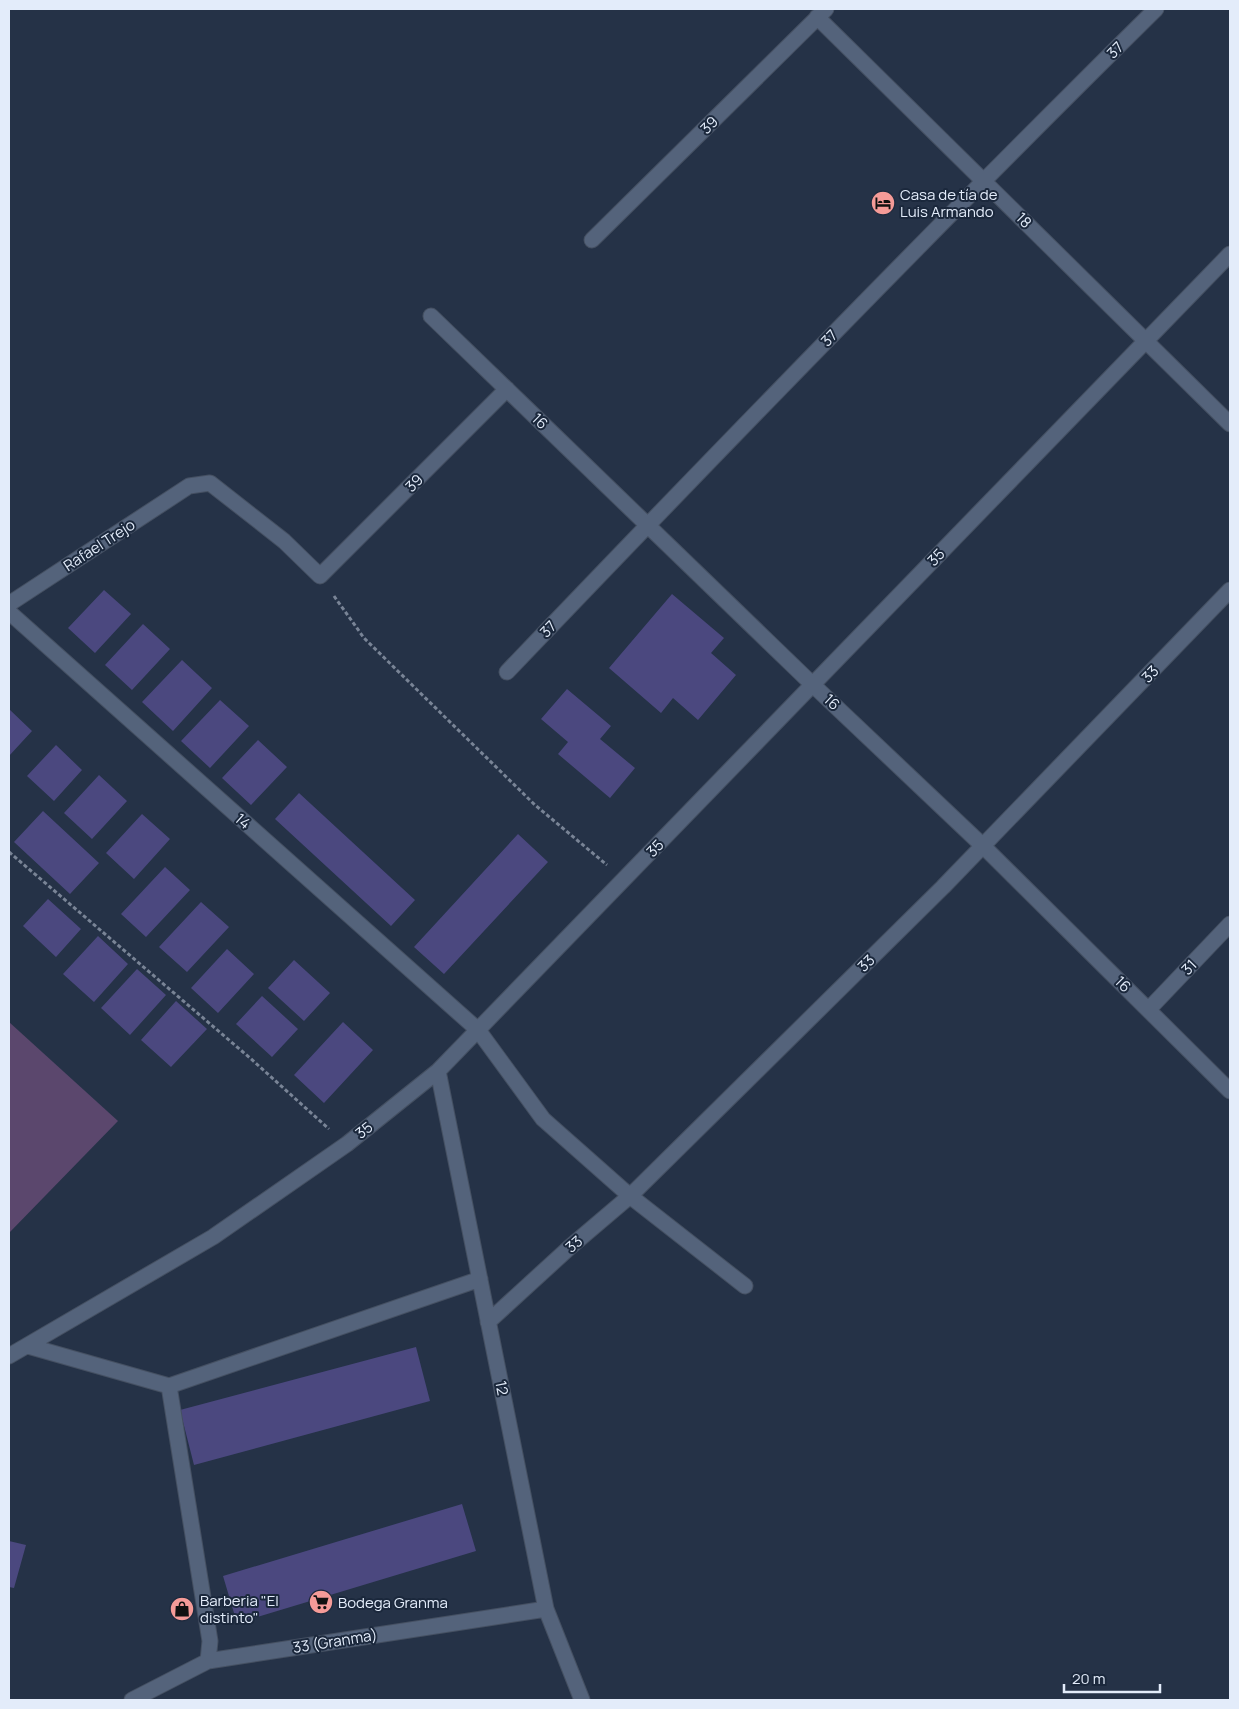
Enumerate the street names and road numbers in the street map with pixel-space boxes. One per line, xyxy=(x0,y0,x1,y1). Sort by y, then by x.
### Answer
street label: 37 xyxy=(1102,37,1128,63)
street label: 39 xyxy=(695,111,723,139)
street label: 18 xyxy=(1011,207,1037,233)
street label: 37 xyxy=(816,325,842,351)
street label: 16 xyxy=(527,408,553,434)
street label: 39 xyxy=(400,469,428,497)
street label: Rafael Trejo xyxy=(59,514,139,576)
street label: 35 xyxy=(923,544,949,570)
street label: 37 xyxy=(535,616,561,642)
street label: 33 xyxy=(1137,661,1163,687)
street label: 16 xyxy=(819,689,845,715)
street label: 14 xyxy=(231,808,256,834)
street label: 35 xyxy=(642,835,668,861)
street label: 33 xyxy=(853,950,879,976)
street label: 31 xyxy=(1177,955,1201,979)
street label: 16 xyxy=(1110,971,1136,997)
street label: 35 xyxy=(351,1117,377,1143)
street label: 33 xyxy=(561,1231,587,1257)
street label: 12 xyxy=(490,1379,514,1397)
street label: 33 (Granma) xyxy=(291,1624,379,1658)

